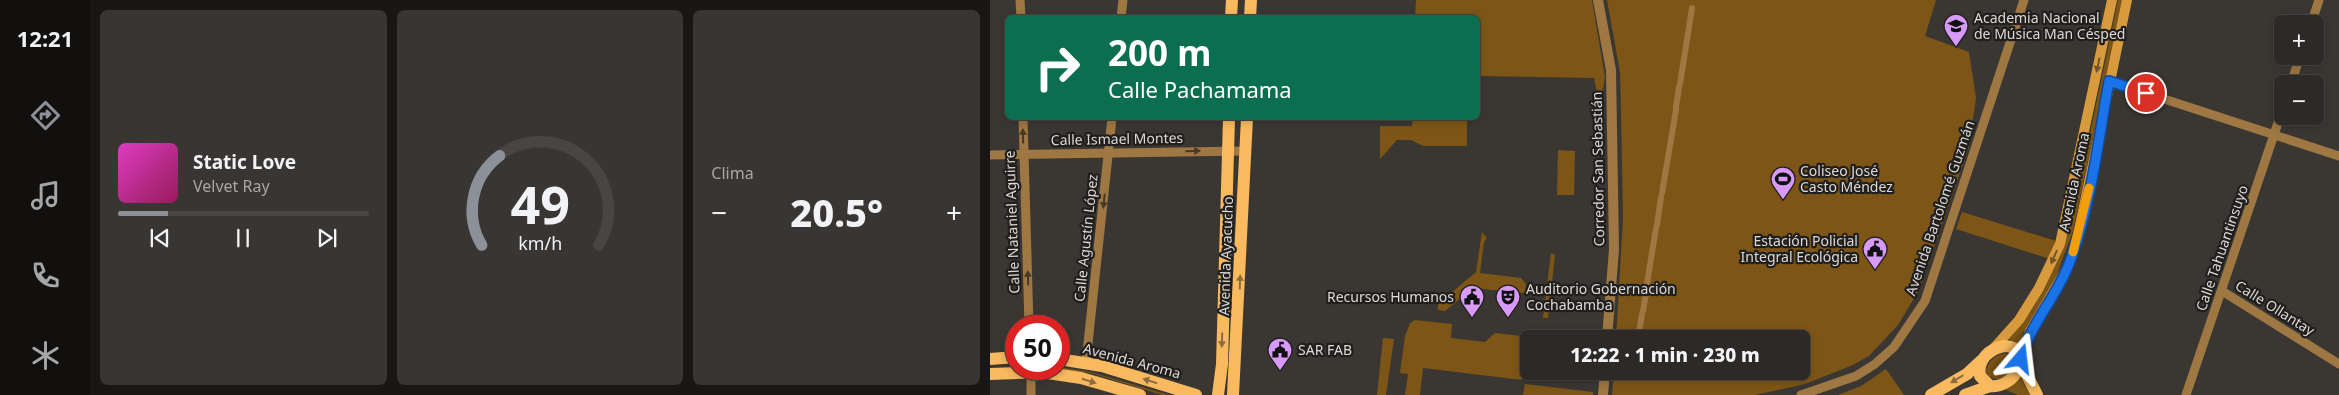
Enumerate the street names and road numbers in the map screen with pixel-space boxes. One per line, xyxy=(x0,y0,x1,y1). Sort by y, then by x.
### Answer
street label: Corredor San Sebastián xyxy=(1587,91,1608,247)
street label: Avenida Bartolomé Guzmán xyxy=(1901,118,1979,298)
street label: Calle Ismael Montes xyxy=(1051,128,1184,149)
street label: Avenida Aroma xyxy=(2054,131,2093,233)
street label: Calle Nataniel Aguirre xyxy=(1000,150,1023,294)
street label: Calle Agustín López xyxy=(1069,173,1102,303)
street label: Calle Tahuantinsuyo xyxy=(2191,182,2252,313)
street label: Avenida Ayacucho xyxy=(1214,196,1237,316)
street label: Calle Ollantay xyxy=(2232,276,2319,340)
street label: Avenida Aroma xyxy=(1081,338,1183,383)

